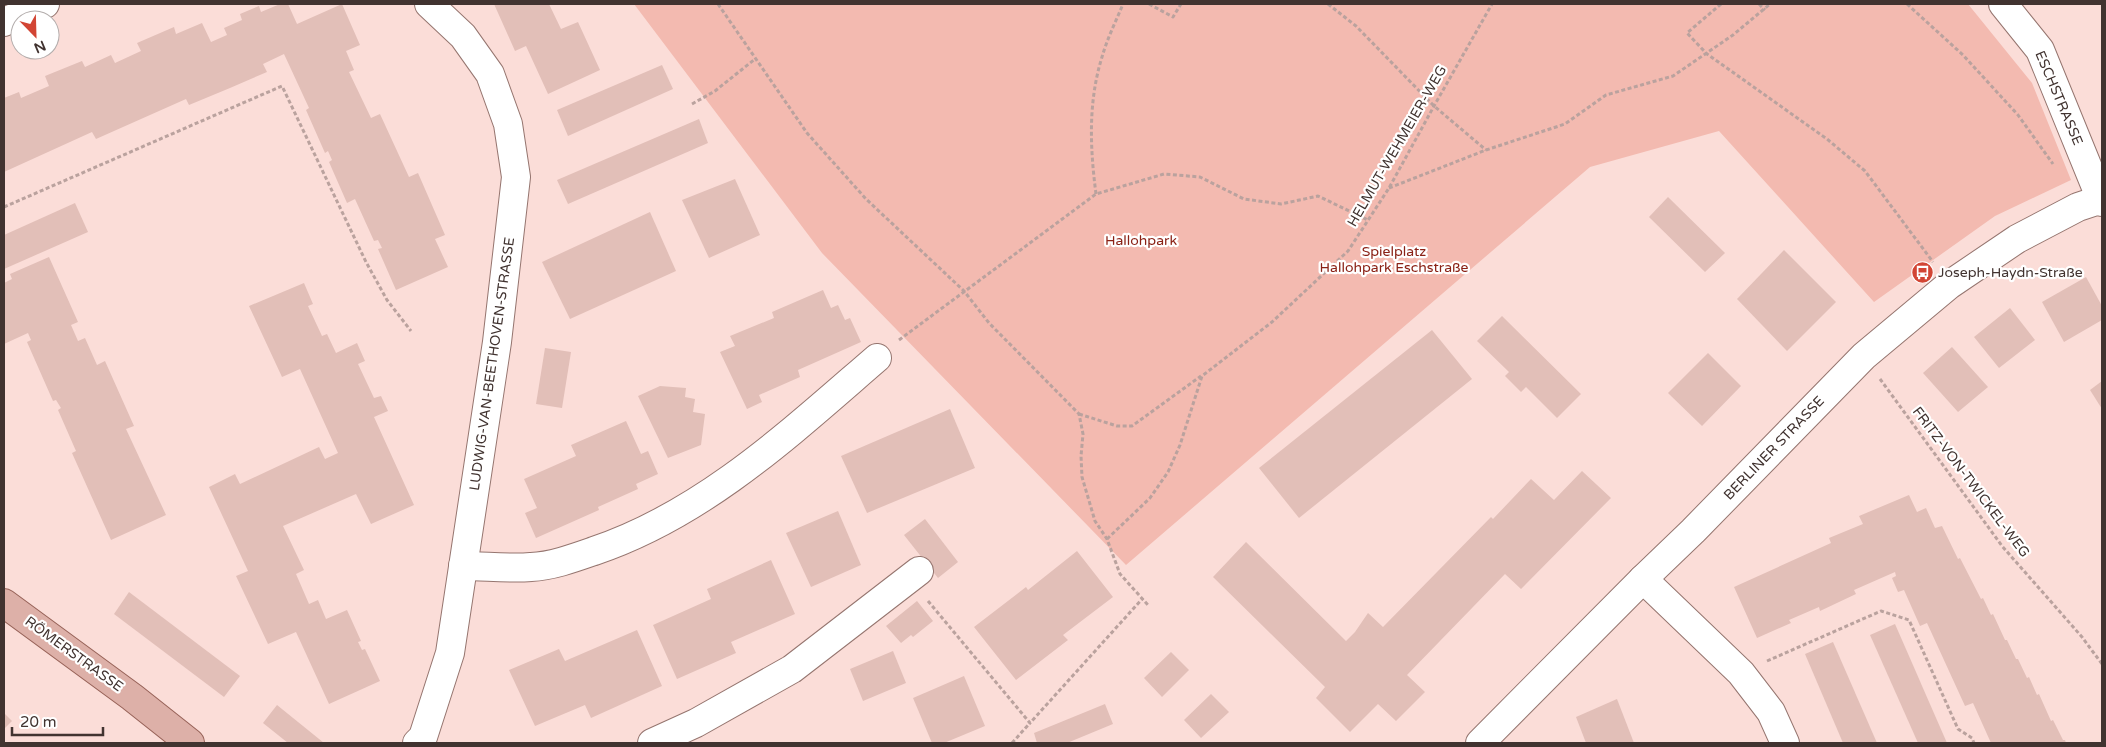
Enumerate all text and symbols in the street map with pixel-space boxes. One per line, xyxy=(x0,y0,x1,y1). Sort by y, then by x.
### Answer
north arrow xyxy=(10,10,60,60)
text: N xyxy=(31,36,48,57)
street label: ESCHSTRASSE xyxy=(2031,48,2087,148)
street label: HELMUT-WEHMEIER-WEG xyxy=(1344,62,1450,230)
park label: Hallohpark xyxy=(1105,232,1177,249)
street label: LUDWIG-VAN-BEETHOVEN-STRASSE xyxy=(466,236,518,492)
park label: Spielplatz Hallohpark Eschstraße xyxy=(1319,243,1469,276)
bus stop icon: Joseph-Haydn-Straße xyxy=(1910,260,1934,284)
place label: Joseph-Haydn-Straße xyxy=(1938,264,2083,281)
street label: BERLINER STRASSE xyxy=(1720,393,1828,503)
street label: FRITZ-VON-TWICKEL-WEG xyxy=(1909,403,2033,561)
street label: RÖMERSTRASSE xyxy=(22,613,126,695)
scale bar xyxy=(12,704,104,736)
text: 20 m xyxy=(20,713,57,731)

